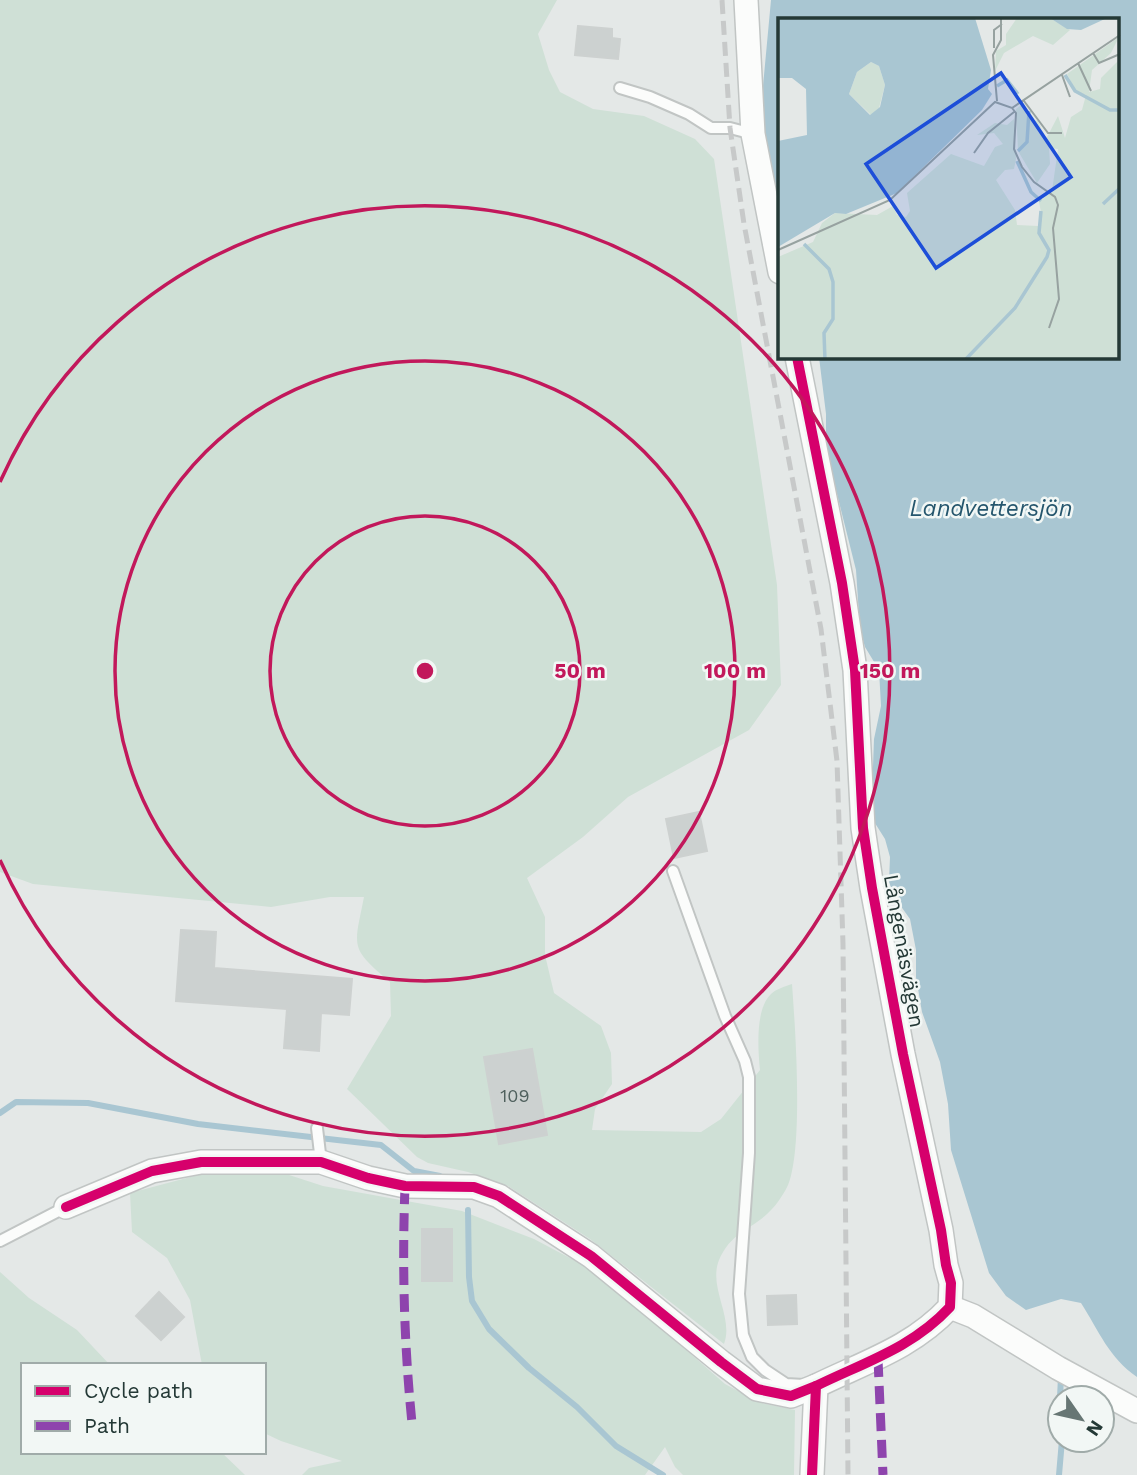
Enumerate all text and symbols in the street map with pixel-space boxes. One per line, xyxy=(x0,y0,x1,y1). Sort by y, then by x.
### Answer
inset map xyxy=(778,18,1120,359)
water label: Landvettersjön xyxy=(909,495,1073,522)
text: 50 m xyxy=(554,658,606,683)
text: 100 m xyxy=(704,658,766,683)
text: 150 m xyxy=(860,658,920,683)
centre of rings xyxy=(413,659,437,683)
street label: Långenäsvägen xyxy=(879,872,930,1030)
house number: 109 xyxy=(500,1085,530,1106)
legend xyxy=(21,1363,266,1454)
text: Cycle path xyxy=(84,1378,193,1403)
north arrow xyxy=(1046,1384,1116,1454)
text: Path xyxy=(84,1413,130,1438)
text: N xyxy=(1081,1416,1108,1440)

